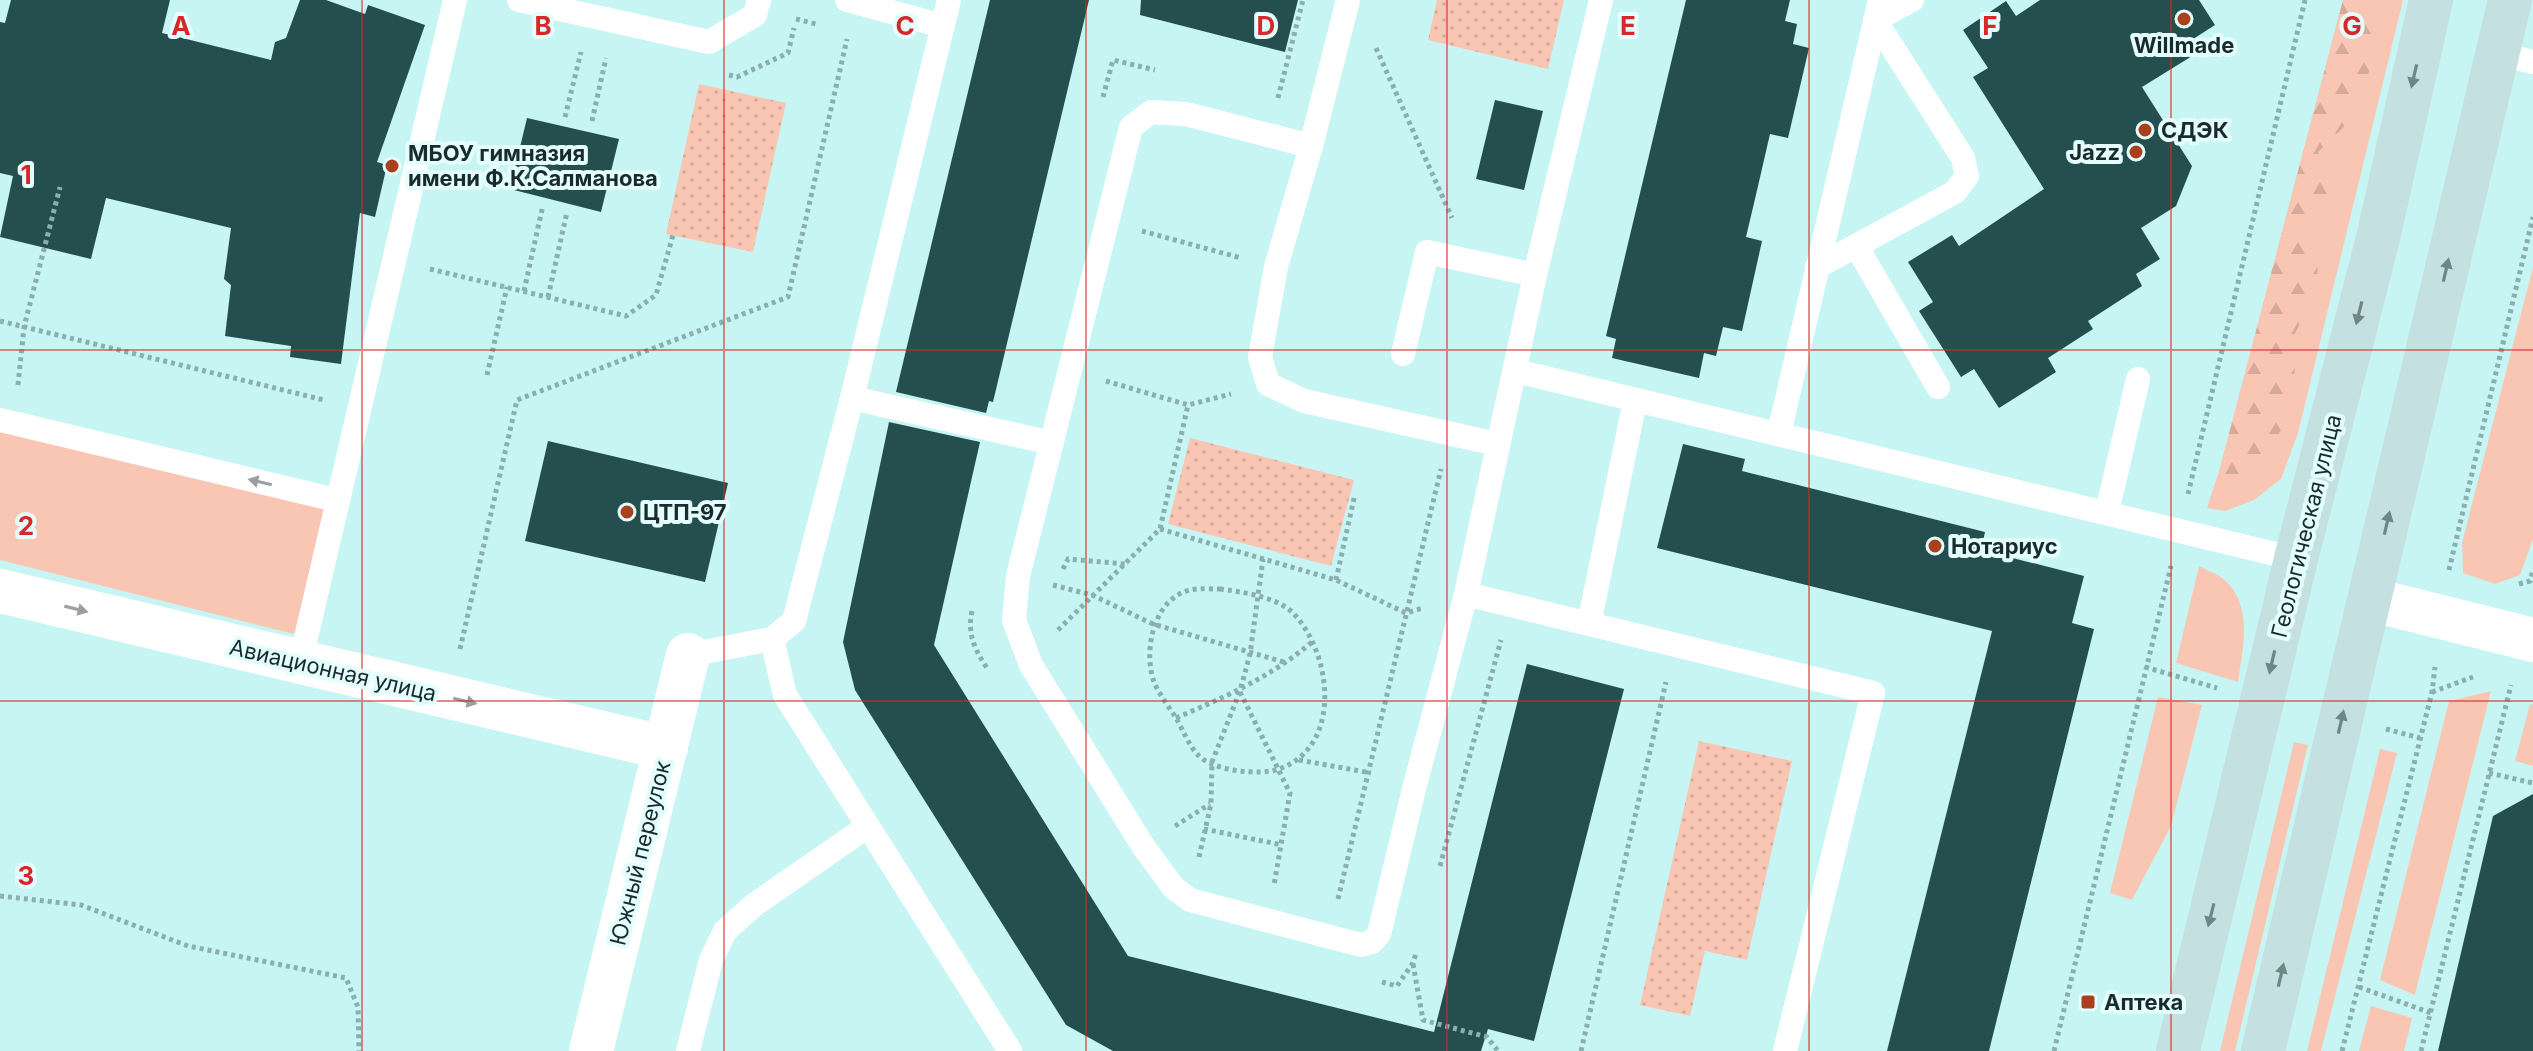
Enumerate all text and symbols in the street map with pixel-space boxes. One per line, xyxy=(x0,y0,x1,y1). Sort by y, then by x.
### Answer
text: A xyxy=(171,10,191,41)
text: B xyxy=(534,10,552,41)
text: C xyxy=(895,10,915,41)
text: D xyxy=(1257,10,1275,41)
text: E xyxy=(1620,10,1636,41)
text: F xyxy=(1982,10,1998,41)
marker: Willmade xyxy=(2175,10,2193,28)
text: G xyxy=(2342,10,2362,41)
place label: Willmade xyxy=(2134,32,2234,58)
one-way arrow xyxy=(2407,64,2420,89)
place label: СДЭК xyxy=(2161,117,2229,143)
marker: СДЭК xyxy=(2136,121,2154,139)
place label: Jazz xyxy=(2069,139,2120,165)
place label: МБОУ гимназия имени Ф.К.Салманова xyxy=(408,140,658,191)
marker: Jazz xyxy=(2127,143,2145,161)
marker: МБОУ гимназия имени Ф.К.Салманова xyxy=(383,157,401,175)
text: 1 xyxy=(20,159,32,190)
one-way arrow xyxy=(2440,257,2453,282)
one-way arrow xyxy=(2352,301,2364,326)
street label: Геологическая улица xyxy=(2266,412,2346,640)
one-way arrow xyxy=(248,475,273,488)
place label: ЦТП-97 xyxy=(643,499,727,525)
marker: ЦТП-97 xyxy=(618,503,636,521)
text: 2 xyxy=(18,510,34,541)
one-way arrow xyxy=(2381,510,2394,535)
place label: Нотариус xyxy=(1951,533,2058,559)
marker: Нотариус xyxy=(1926,537,1944,555)
one-way arrow xyxy=(63,603,88,616)
street label: Авиационная улица xyxy=(227,634,439,706)
one-way arrow xyxy=(2266,650,2278,675)
one-way arrow xyxy=(453,695,478,708)
one-way arrow xyxy=(2335,709,2347,734)
street label: Южный переулок xyxy=(604,758,676,948)
text: 3 xyxy=(18,860,34,891)
one-way arrow xyxy=(2205,902,2217,927)
one-way arrow xyxy=(2275,962,2288,987)
place label: Аптека xyxy=(2104,989,2183,1015)
marker: Аптека xyxy=(2079,993,2097,1011)

